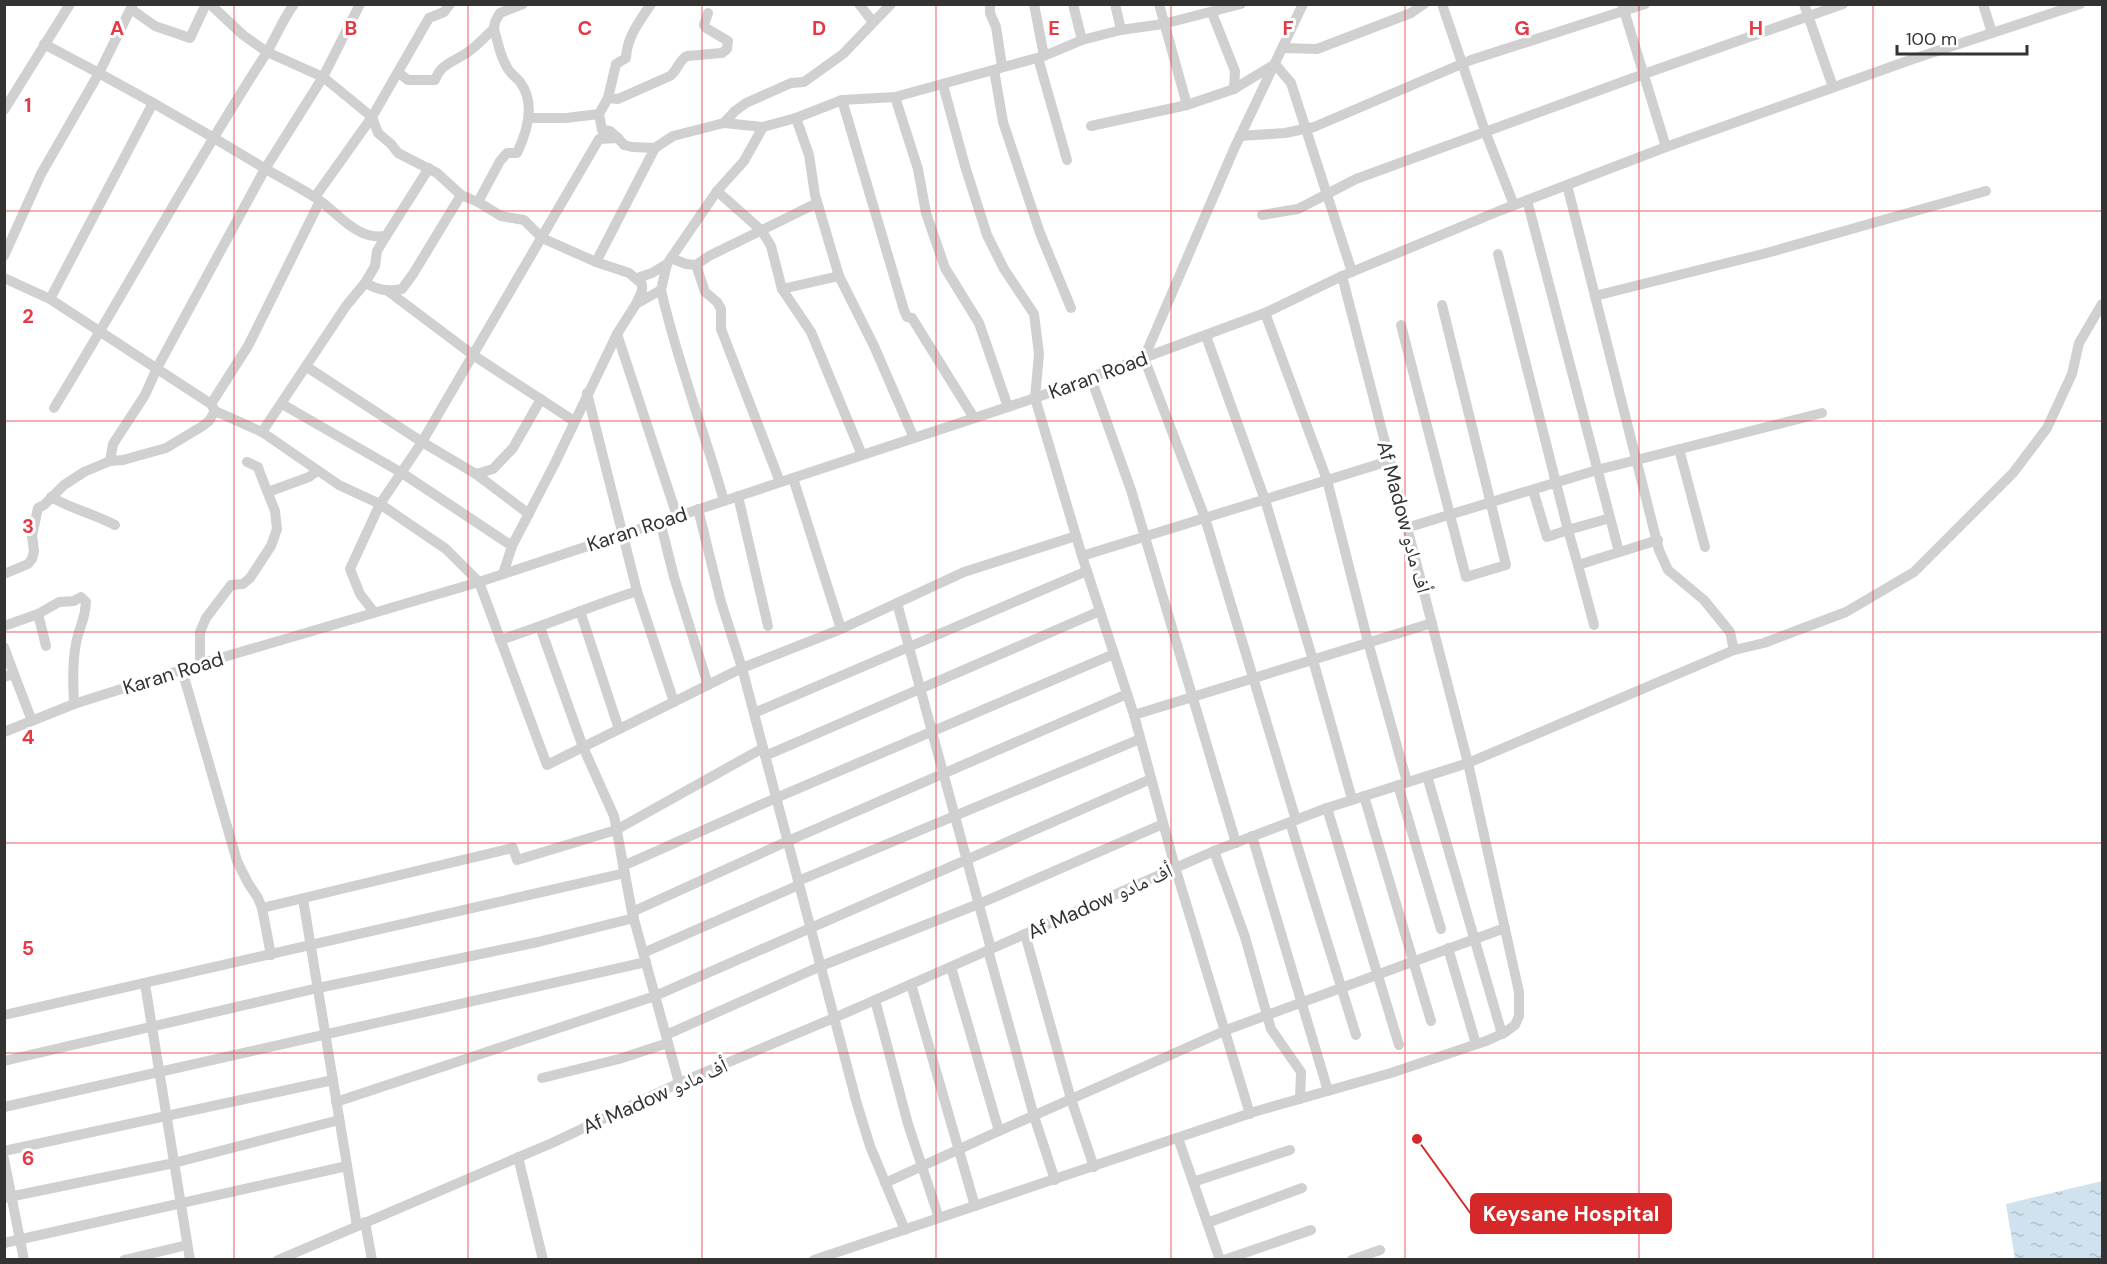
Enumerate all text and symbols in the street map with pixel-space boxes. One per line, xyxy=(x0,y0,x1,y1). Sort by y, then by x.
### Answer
text: A xyxy=(110,15,124,41)
text: B xyxy=(345,15,357,41)
text: C xyxy=(578,15,592,41)
text: D xyxy=(812,15,826,41)
text: E xyxy=(1048,15,1060,41)
text: F xyxy=(1282,15,1294,41)
text: G xyxy=(1514,15,1530,41)
text: H xyxy=(1749,15,1763,41)
scale bar xyxy=(1897,18,2028,56)
text: 100 m xyxy=(1906,27,1957,51)
text: 1 xyxy=(24,92,32,118)
text: 2 xyxy=(22,303,34,329)
street label: Karan Road xyxy=(1045,345,1151,405)
street label: Af Madow أف مادو xyxy=(1371,438,1437,596)
street label: Karan Road xyxy=(584,501,690,557)
text: 3 xyxy=(22,513,34,539)
street label: Karan Road xyxy=(120,645,226,701)
text: 4 xyxy=(22,724,35,750)
street label: Af Madow أف مادو xyxy=(1023,857,1177,945)
text: 5 xyxy=(22,935,34,961)
street label: Af Madow أف مادو xyxy=(578,1052,732,1140)
text: 6 xyxy=(22,1145,34,1171)
callout: Keysane Hospital xyxy=(1471,1194,1671,1233)
text: Keysane Hospital xyxy=(1483,1200,1659,1228)

